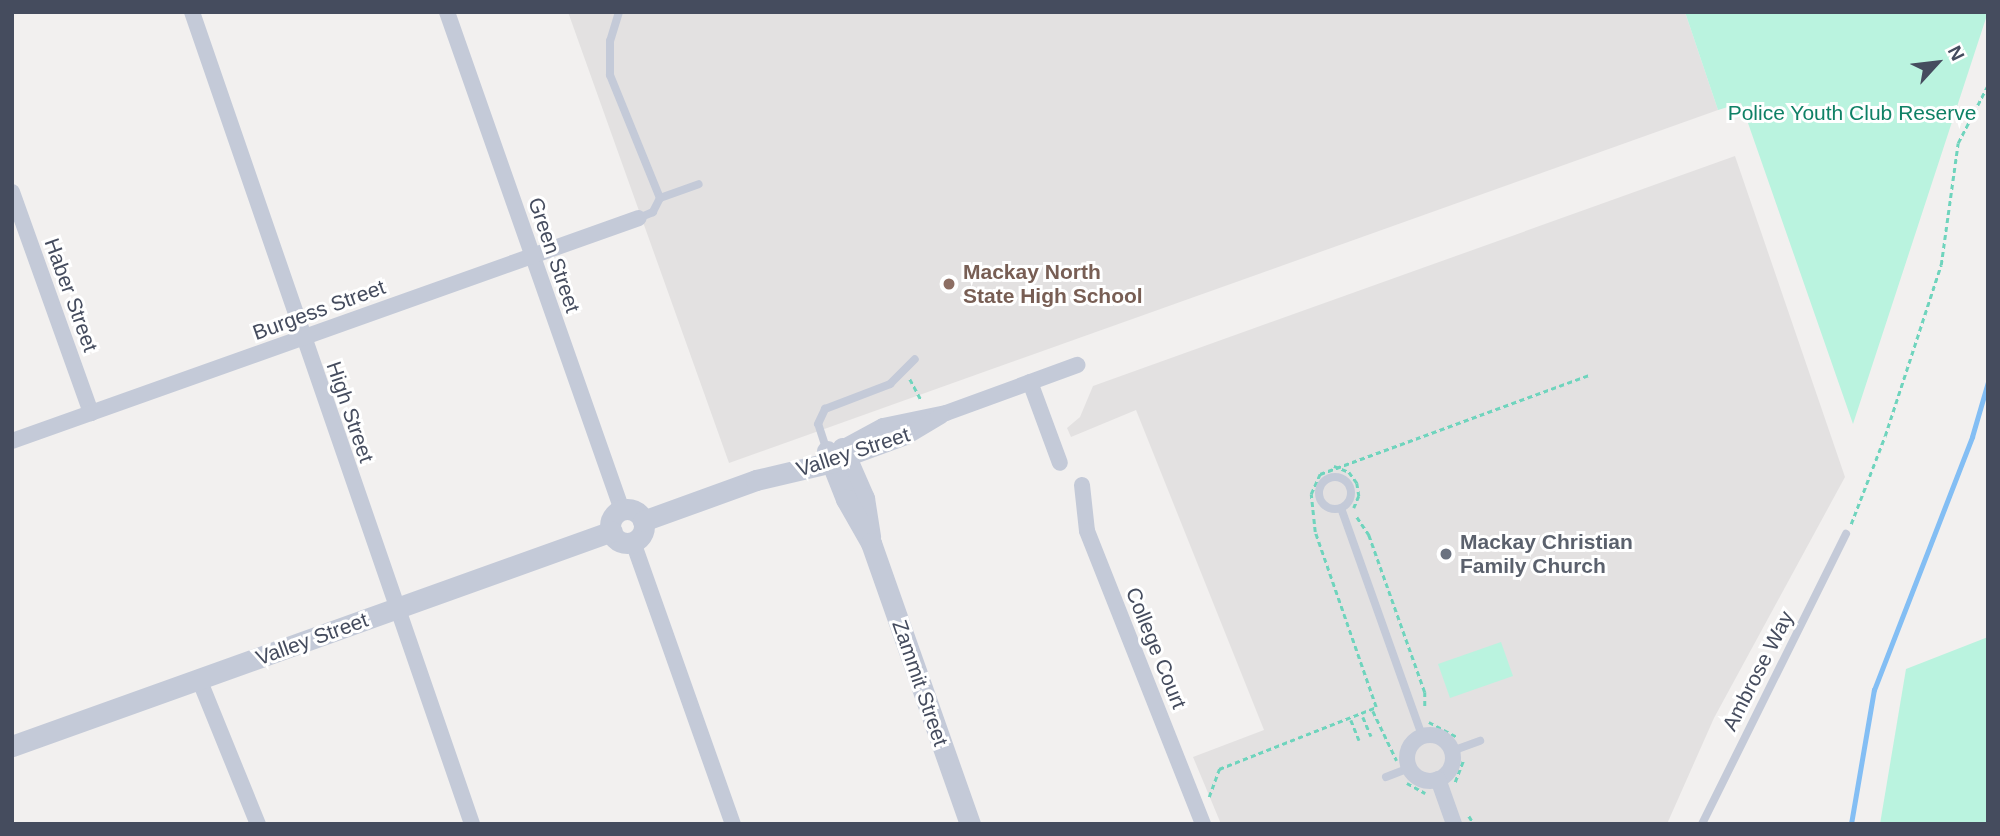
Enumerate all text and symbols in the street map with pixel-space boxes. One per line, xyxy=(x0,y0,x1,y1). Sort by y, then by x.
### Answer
north arrow xyxy=(1902,28,1972,98)
text: N xyxy=(1944,42,1969,64)
park label: Police Youth Club Reserve xyxy=(1727,100,1977,126)
street label: Green Street xyxy=(523,194,585,316)
street label: Haber Street xyxy=(39,235,103,355)
place label: Mackay North State High School xyxy=(963,259,1143,309)
street label: Burgess Street xyxy=(249,274,389,346)
marker: Mackay North State High School xyxy=(941,276,957,292)
street label: High Street xyxy=(321,358,379,466)
street label: Valley Street xyxy=(793,422,913,482)
place label: Mackay Christian Family Church xyxy=(1460,529,1633,579)
marker: Mackay Christian Family Church xyxy=(1438,546,1454,562)
street label: College Court xyxy=(1120,584,1192,712)
street label: Valley Street xyxy=(252,607,372,671)
street label: Ambrose Way xyxy=(1717,607,1799,735)
street label: Zammit Street xyxy=(887,617,953,749)

